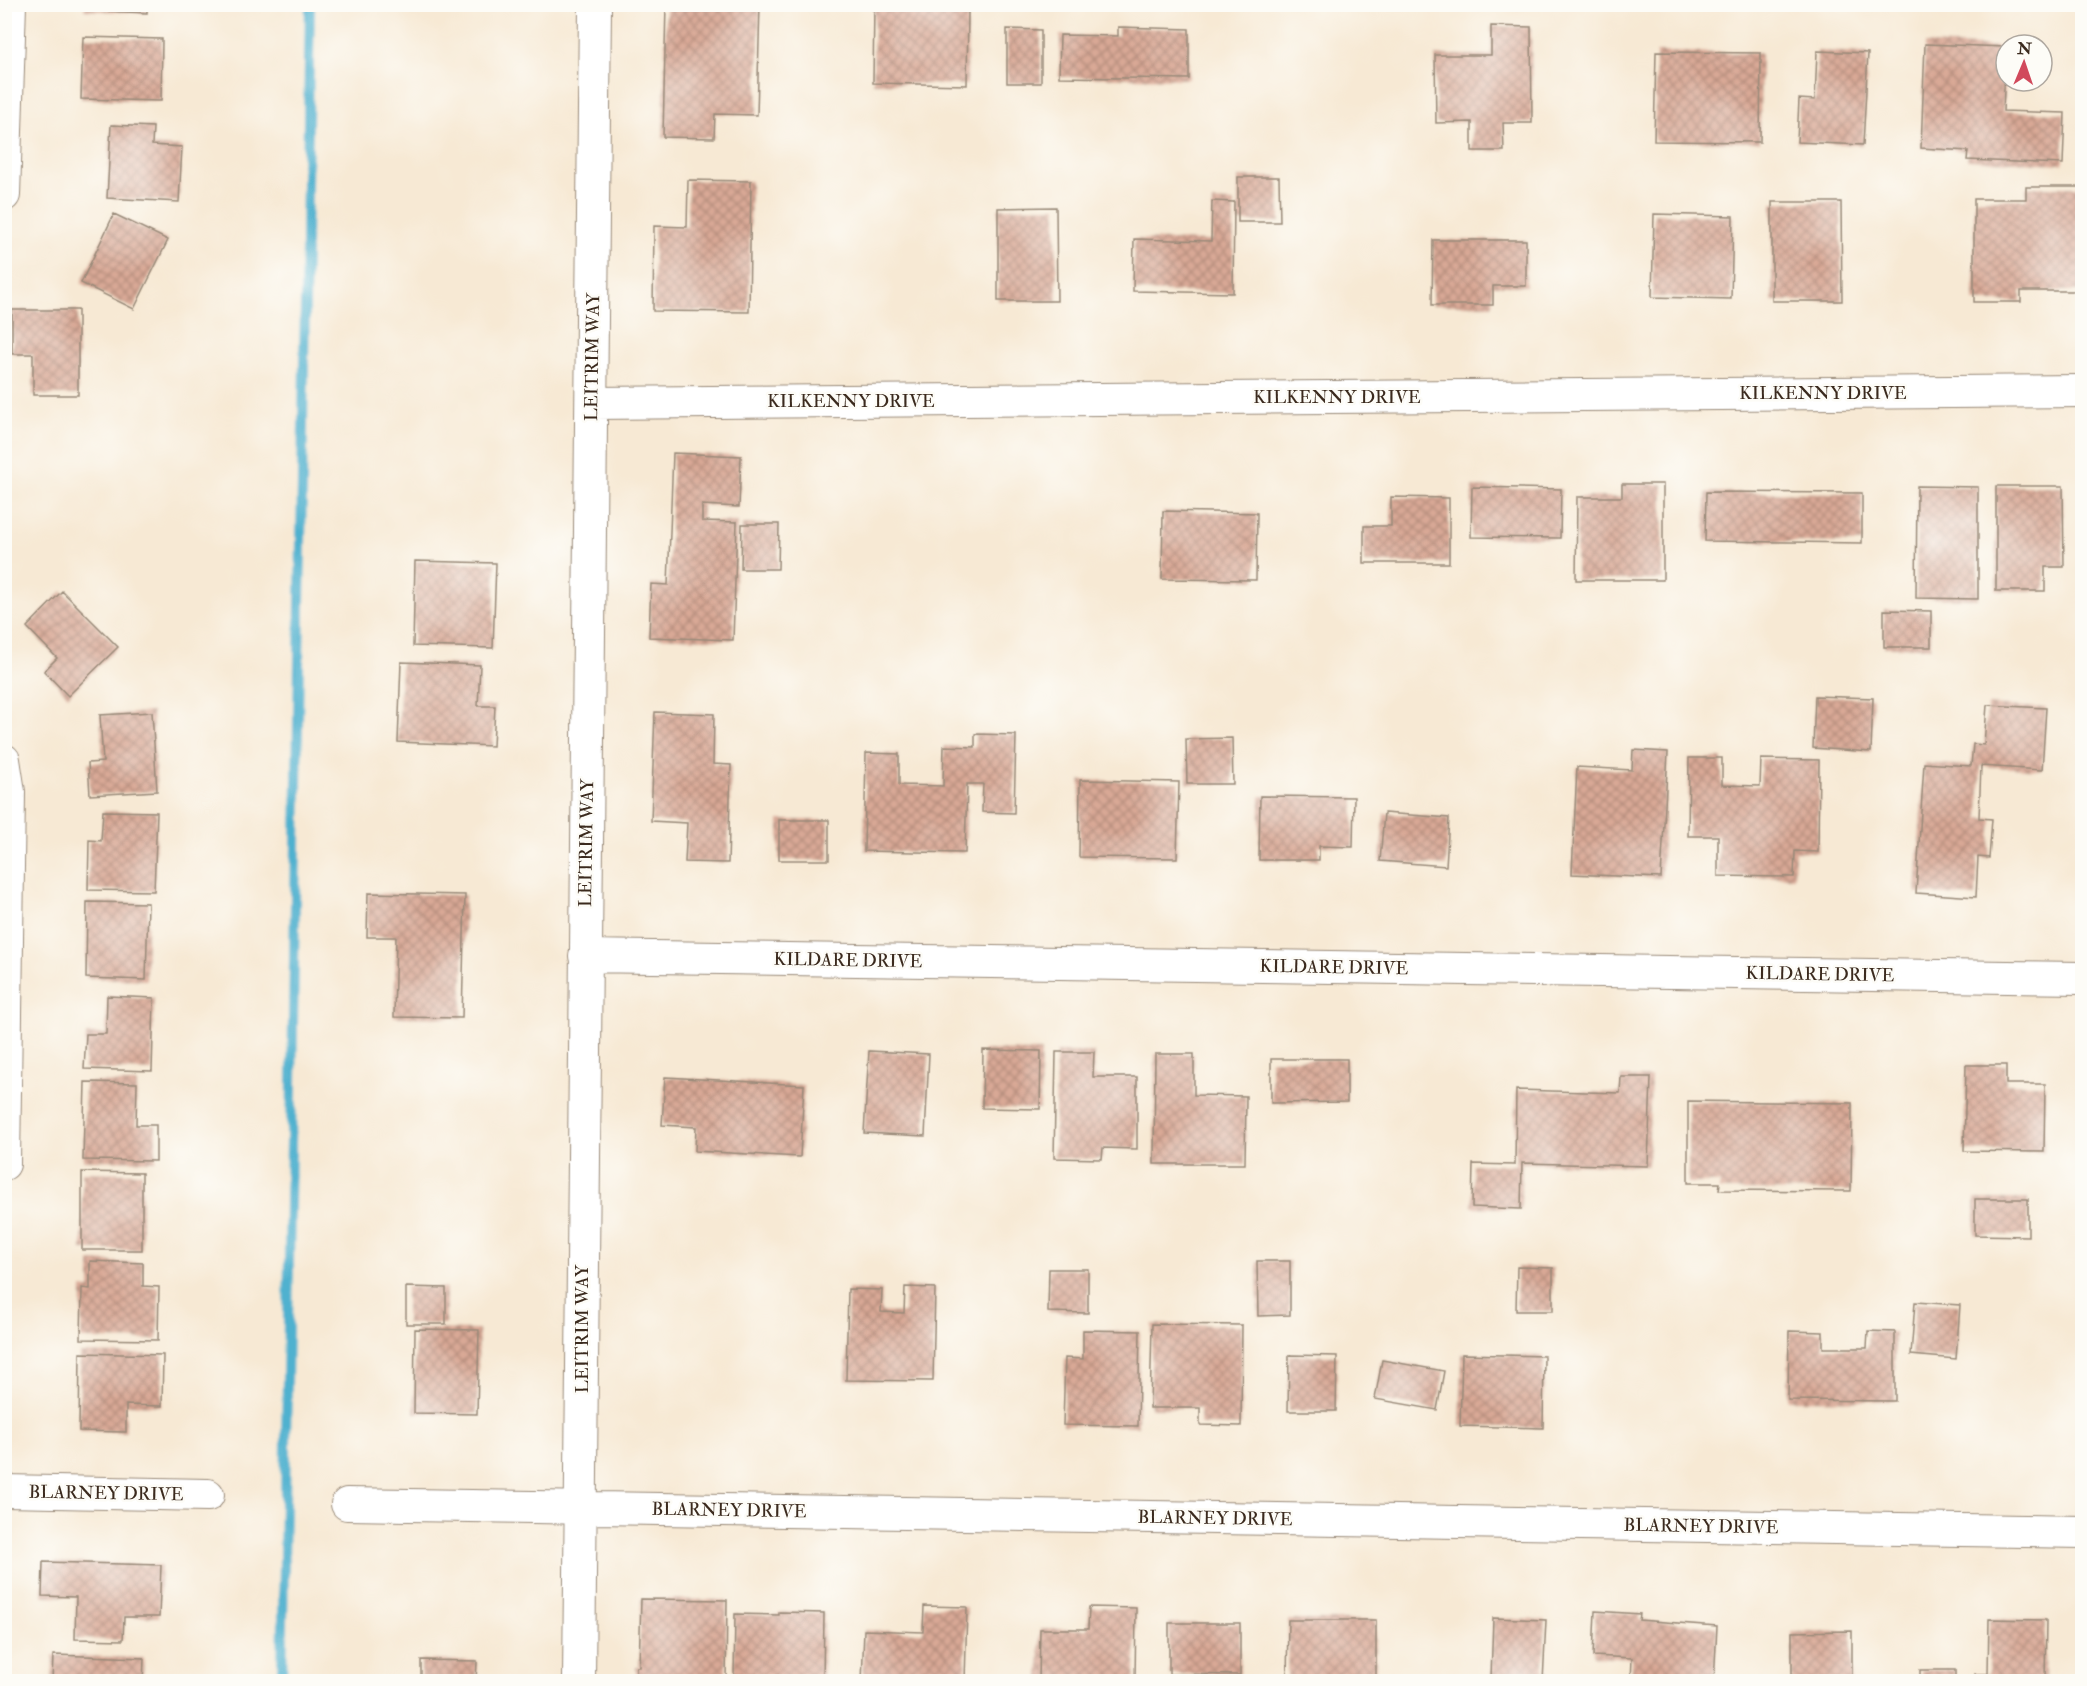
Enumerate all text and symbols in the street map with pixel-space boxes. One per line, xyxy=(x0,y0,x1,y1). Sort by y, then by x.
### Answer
north arrow xyxy=(1994,33,2054,93)
text: N xyxy=(2016,39,2033,59)
street label: LEITRIM WAY xyxy=(580,292,605,421)
street label: KILKENNY DRIVE xyxy=(1739,382,1907,405)
street label: KILKENNY DRIVE xyxy=(1253,386,1421,409)
street label: KILKENNY DRIVE xyxy=(767,390,935,413)
street label: LEITRIM WAY xyxy=(574,778,599,907)
street label: KILDARE DRIVE xyxy=(773,948,923,973)
street label: KILDARE DRIVE xyxy=(1259,955,1409,980)
street label: KILDARE DRIVE xyxy=(1745,962,1895,987)
street label: LEITRIM WAY xyxy=(571,1264,594,1393)
street label: BLARNEY DRIVE xyxy=(28,1481,184,1506)
street label: BLARNEY DRIVE xyxy=(651,1498,807,1523)
street label: BLARNEY DRIVE xyxy=(1137,1506,1293,1531)
street label: BLARNEY DRIVE xyxy=(1623,1514,1779,1539)

